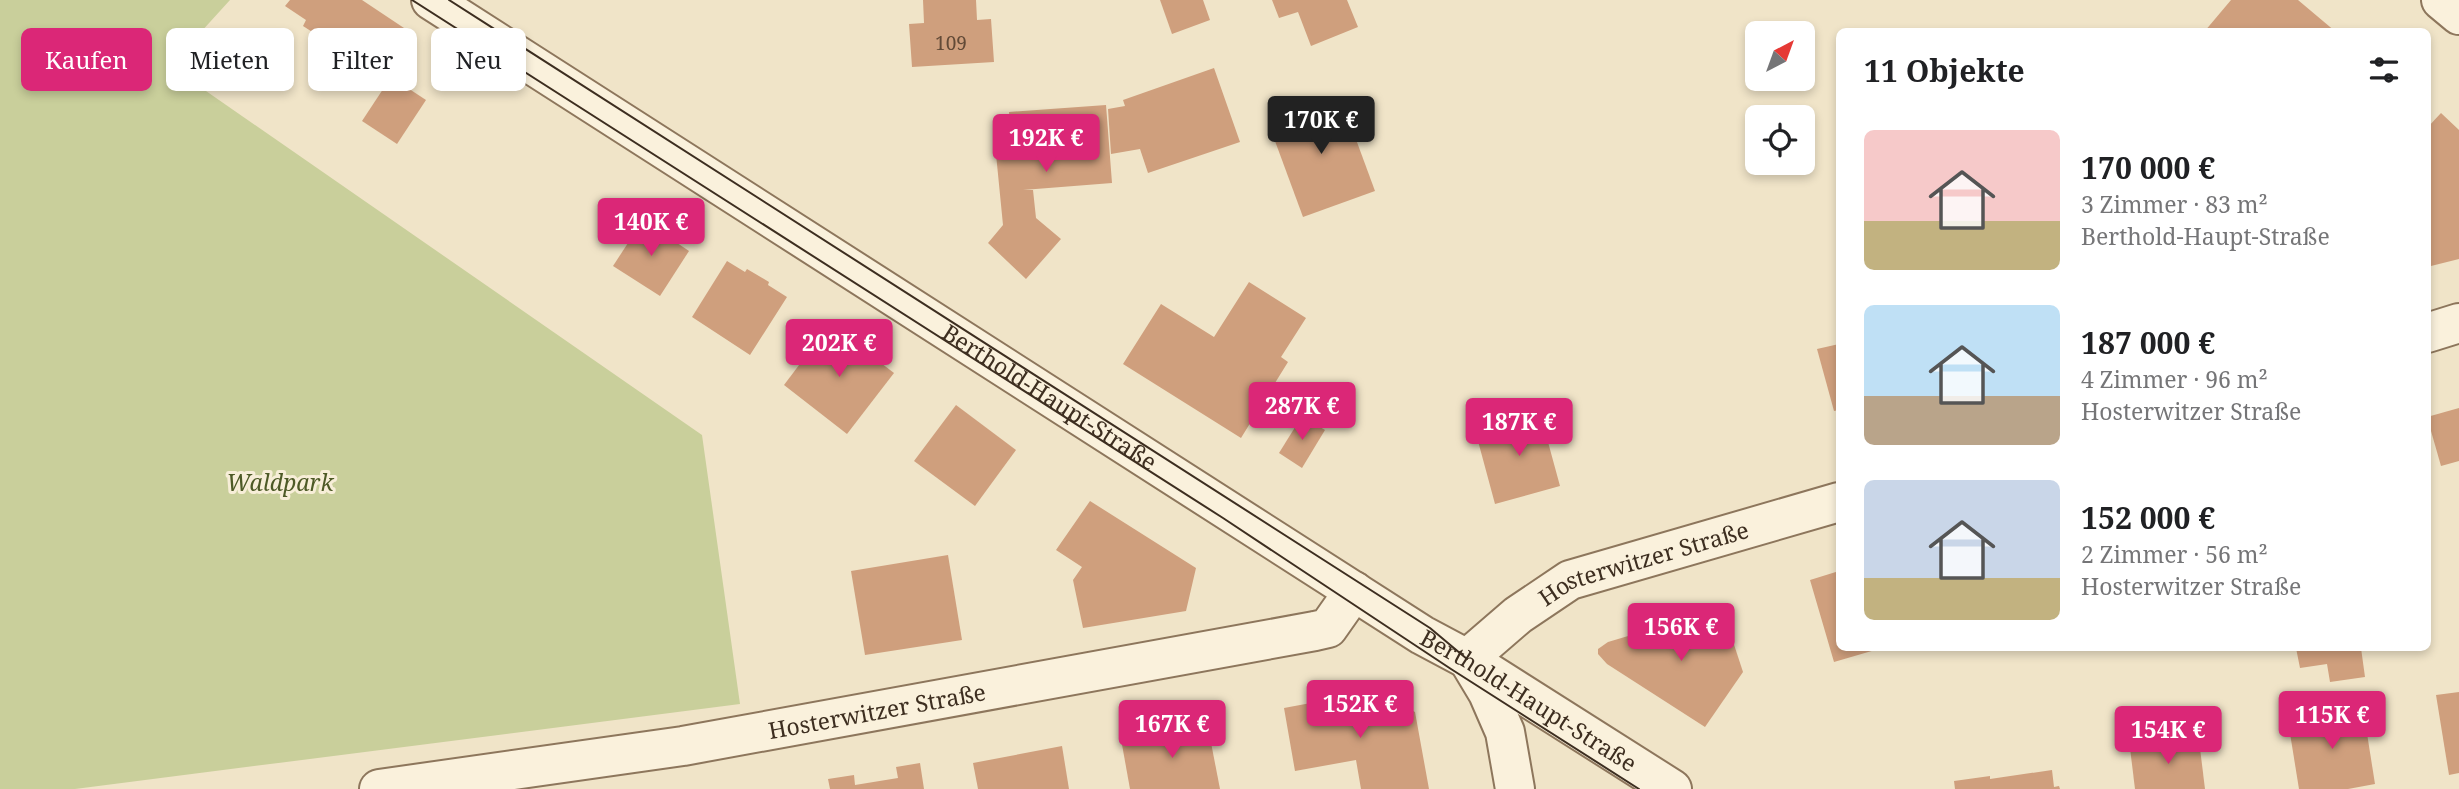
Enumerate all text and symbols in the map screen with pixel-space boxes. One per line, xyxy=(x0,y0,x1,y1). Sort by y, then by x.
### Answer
north arrow xyxy=(1745,21,1815,91)
map controls xyxy=(1745,21,1815,175)
chip: Kaufen xyxy=(21,28,152,91)
chip: Mieten xyxy=(166,28,294,91)
chip: Filter xyxy=(308,28,417,91)
chip: Neu xyxy=(431,28,526,91)
house number: 109 xyxy=(935,30,967,56)
text: 11 Objekte xyxy=(1864,50,2025,91)
icon: filters xyxy=(2365,51,2403,89)
pin: 170K € xyxy=(1264,96,1378,156)
text: 170K € xyxy=(1284,103,1358,135)
button: locate xyxy=(1745,105,1815,175)
pin: 192K € xyxy=(989,114,1103,174)
text: 192K € xyxy=(1009,121,1083,153)
text: 170 000 € xyxy=(2081,147,2215,188)
icon: home xyxy=(1920,158,2004,242)
text: 3 Zimmer · 83 m² xyxy=(2081,188,2268,220)
pin: 140K € xyxy=(594,198,708,258)
text: 140K € xyxy=(614,205,688,237)
text: Berthold-Haupt-Straße xyxy=(2081,220,2330,252)
street label: Berthold-Haupt-Straße xyxy=(936,316,1163,477)
pin: 202K € xyxy=(782,320,896,379)
text: 187 000 € xyxy=(2081,322,2215,363)
text: 202K € xyxy=(802,326,876,358)
icon: home xyxy=(1920,333,2004,417)
text: 4 Zimmer · 96 m² xyxy=(2081,363,2268,395)
pin: 287K € xyxy=(1245,382,1359,442)
text: 287K € xyxy=(1265,389,1339,421)
text: Hosterwitzer Straße xyxy=(2081,395,2301,427)
pin: 187K € xyxy=(1462,398,1576,458)
text: 187K € xyxy=(1482,405,1556,437)
park label: Waldpark xyxy=(227,466,334,498)
text: 152 000 € xyxy=(2081,497,2215,538)
icon: home xyxy=(1920,508,2004,592)
street label: Hosterwitzer Straße xyxy=(1532,513,1752,613)
text: 2 Zimmer · 56 m² xyxy=(2081,538,2268,570)
text: Hosterwitzer Straße xyxy=(2081,570,2301,602)
pin: 156K € xyxy=(1624,604,1738,663)
text: 156K € xyxy=(1644,610,1718,642)
street label: Berthold-Haupt-Straße xyxy=(1415,621,1643,779)
street label: Hosterwitzer Straße xyxy=(765,675,988,746)
pin: 152K € xyxy=(1303,680,1417,740)
text: 152K € xyxy=(1323,687,1397,719)
pin: 115K € xyxy=(2275,692,2389,751)
text: 115K € xyxy=(2295,698,2369,730)
pin: 167K € xyxy=(1115,700,1229,760)
pin: 154K € xyxy=(2111,706,2225,766)
text: 167K € xyxy=(1135,707,1209,739)
text: 154K € xyxy=(2131,713,2205,745)

